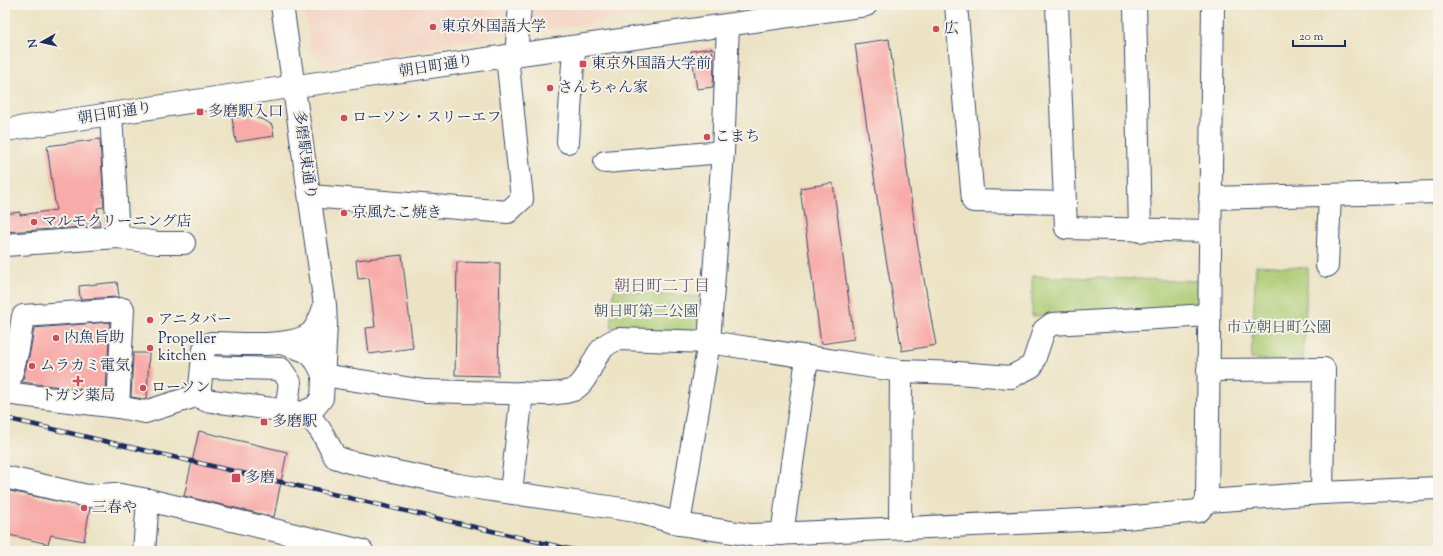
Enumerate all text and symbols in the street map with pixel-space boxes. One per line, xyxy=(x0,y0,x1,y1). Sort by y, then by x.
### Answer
place label: 東京外国語大学 xyxy=(441,17,546,38)
place label: 広 xyxy=(944,19,959,40)
north arrow xyxy=(22,22,62,62)
marker: 東京外国語大学 xyxy=(428,22,438,32)
scale bar xyxy=(1293,22,1345,48)
marker: 広 xyxy=(931,24,941,34)
text: 20 m xyxy=(1299,28,1324,46)
text: N xyxy=(25,38,42,50)
street label: 朝日町通り xyxy=(397,51,475,83)
place label: 東京外国語大学前 xyxy=(591,54,711,75)
marker: 東京外国語大学前 xyxy=(578,59,588,69)
place label: さんちゃん家 xyxy=(558,78,648,99)
marker: さんちゃん家 xyxy=(545,83,555,93)
street label: 朝日町通り xyxy=(76,98,154,130)
place label: 多磨駅入口 xyxy=(208,102,283,123)
marker: 多磨駅入口 xyxy=(195,107,205,117)
place label: ローソン・スリーエフ xyxy=(352,108,501,129)
street label: 多磨駅東通り xyxy=(287,109,321,201)
marker: ローソン・スリーエフ xyxy=(339,113,349,123)
place label: こまち xyxy=(715,127,760,148)
marker: こまち xyxy=(702,132,712,142)
place label: 京風たこ焼き xyxy=(352,203,442,224)
marker: 京風たこ焼き xyxy=(339,208,349,218)
place label: マルモクリーニング店 xyxy=(42,212,192,233)
marker: マルモクリーニング店 xyxy=(29,217,39,227)
district label: 朝日町二丁目 xyxy=(614,276,710,299)
park label: 朝日町第二公園 xyxy=(593,302,699,323)
place label: アニタバー xyxy=(158,310,232,331)
marker: アニタバー xyxy=(145,315,155,325)
park label: 市立朝日町公園 xyxy=(1226,318,1332,339)
place label: 内魚旨助 xyxy=(64,328,124,349)
place label: Propeller kitchen xyxy=(158,329,216,367)
marker: 内魚旨助 xyxy=(51,333,61,343)
marker: Propeller kitchen xyxy=(145,343,155,353)
place label: ムラカミ電気 xyxy=(40,356,130,377)
marker: ムラカミ電気 xyxy=(27,361,37,371)
marker: トガシ薬局 xyxy=(73,376,83,386)
place label: ローソン xyxy=(151,378,210,399)
marker: ローソン xyxy=(138,383,148,393)
place label: トガシ薬局 xyxy=(41,386,115,407)
place label: 多磨駅 xyxy=(272,412,317,433)
marker: 多磨駅 xyxy=(259,417,269,427)
place label: 多磨 xyxy=(245,468,275,489)
marker: 多磨 xyxy=(230,472,242,484)
place label: 三春や xyxy=(92,498,137,519)
marker: 三春や xyxy=(79,503,89,513)

